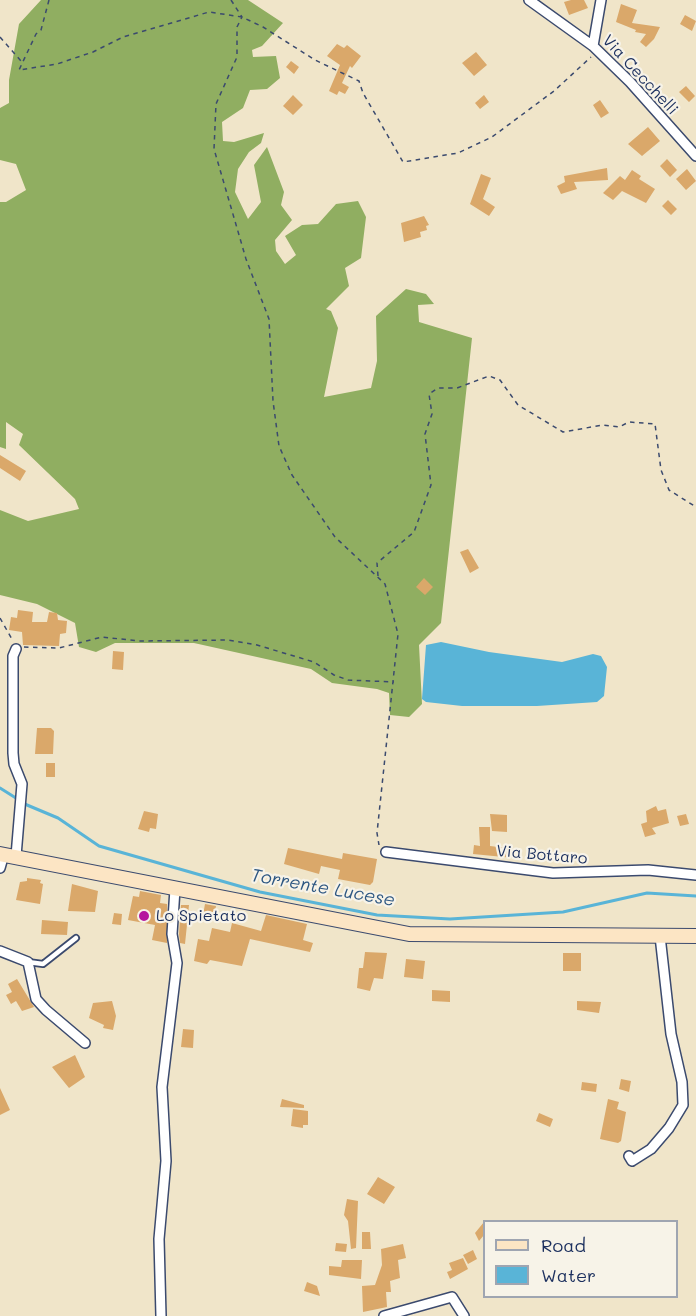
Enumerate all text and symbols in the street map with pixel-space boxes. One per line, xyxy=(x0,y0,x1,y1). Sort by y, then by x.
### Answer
street label: Via Cecchelli xyxy=(598,31,682,119)
street label: Via Bottaro xyxy=(496,841,588,869)
water label: Torrente Lucese xyxy=(249,865,397,911)
place label: Lo Spietato xyxy=(156,906,246,926)
marker: Lo Spietato xyxy=(137,909,151,923)
legend xyxy=(483,1220,678,1298)
text: Road xyxy=(541,1233,586,1257)
text: Water xyxy=(541,1263,596,1287)

